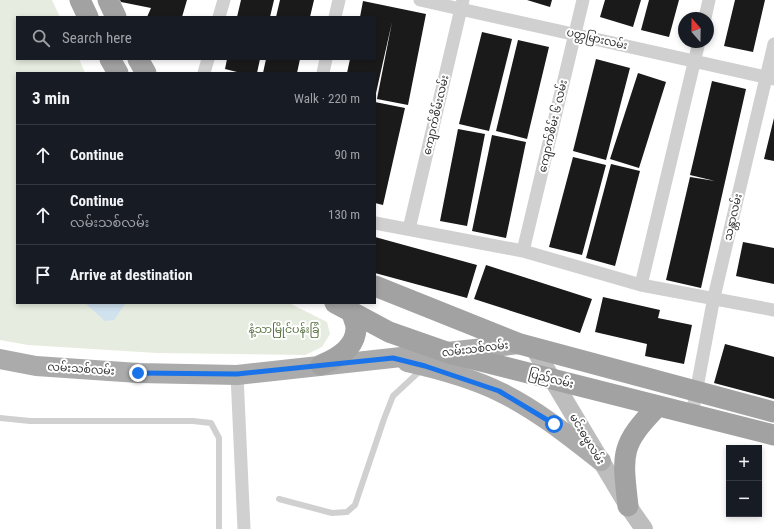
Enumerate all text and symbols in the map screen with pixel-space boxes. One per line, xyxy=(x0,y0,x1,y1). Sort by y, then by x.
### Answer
north arrow xyxy=(678,12,714,48)
search box xyxy=(16,16,376,60)
street label: ပတ္တမြားလမ်း xyxy=(565,25,629,54)
icon: search xyxy=(30,27,52,49)
text: Search here xyxy=(62,29,132,47)
street label: ကျောက်စိမ်းလမ်း xyxy=(420,73,454,157)
street label: ကျောက်စိမ်း ၆ လမ်း xyxy=(535,78,572,174)
text: 3 min xyxy=(32,88,70,108)
text: Walk · 220 m xyxy=(294,91,360,106)
icon: ahead xyxy=(32,144,54,166)
text: Continue xyxy=(70,146,124,164)
text: 90 m xyxy=(334,147,360,162)
text: Continue xyxy=(70,192,124,210)
street label: သန္တာလမ်း xyxy=(720,192,747,242)
icon: ahead xyxy=(32,204,54,226)
text: 130 m xyxy=(328,207,360,222)
text: လမ်းသစ်လမ်း xyxy=(70,215,149,230)
icon: arrive xyxy=(32,264,54,286)
text: Arrive at destination xyxy=(70,266,193,284)
park label: နံ့သာမြိုင်ပန်းခြံ xyxy=(248,322,320,338)
street label: လမ်းသစ်လမ်း xyxy=(441,337,509,360)
street label: လမ်းသစ်လမ်း xyxy=(47,359,115,378)
route end xyxy=(129,364,147,382)
street label: ပြည်လမ်း xyxy=(527,366,575,393)
street label: မင်းဓမ္မလမ်း xyxy=(565,411,608,468)
route start xyxy=(545,415,563,433)
map controls xyxy=(726,445,762,517)
button: + xyxy=(726,445,762,481)
button: − xyxy=(726,481,762,517)

